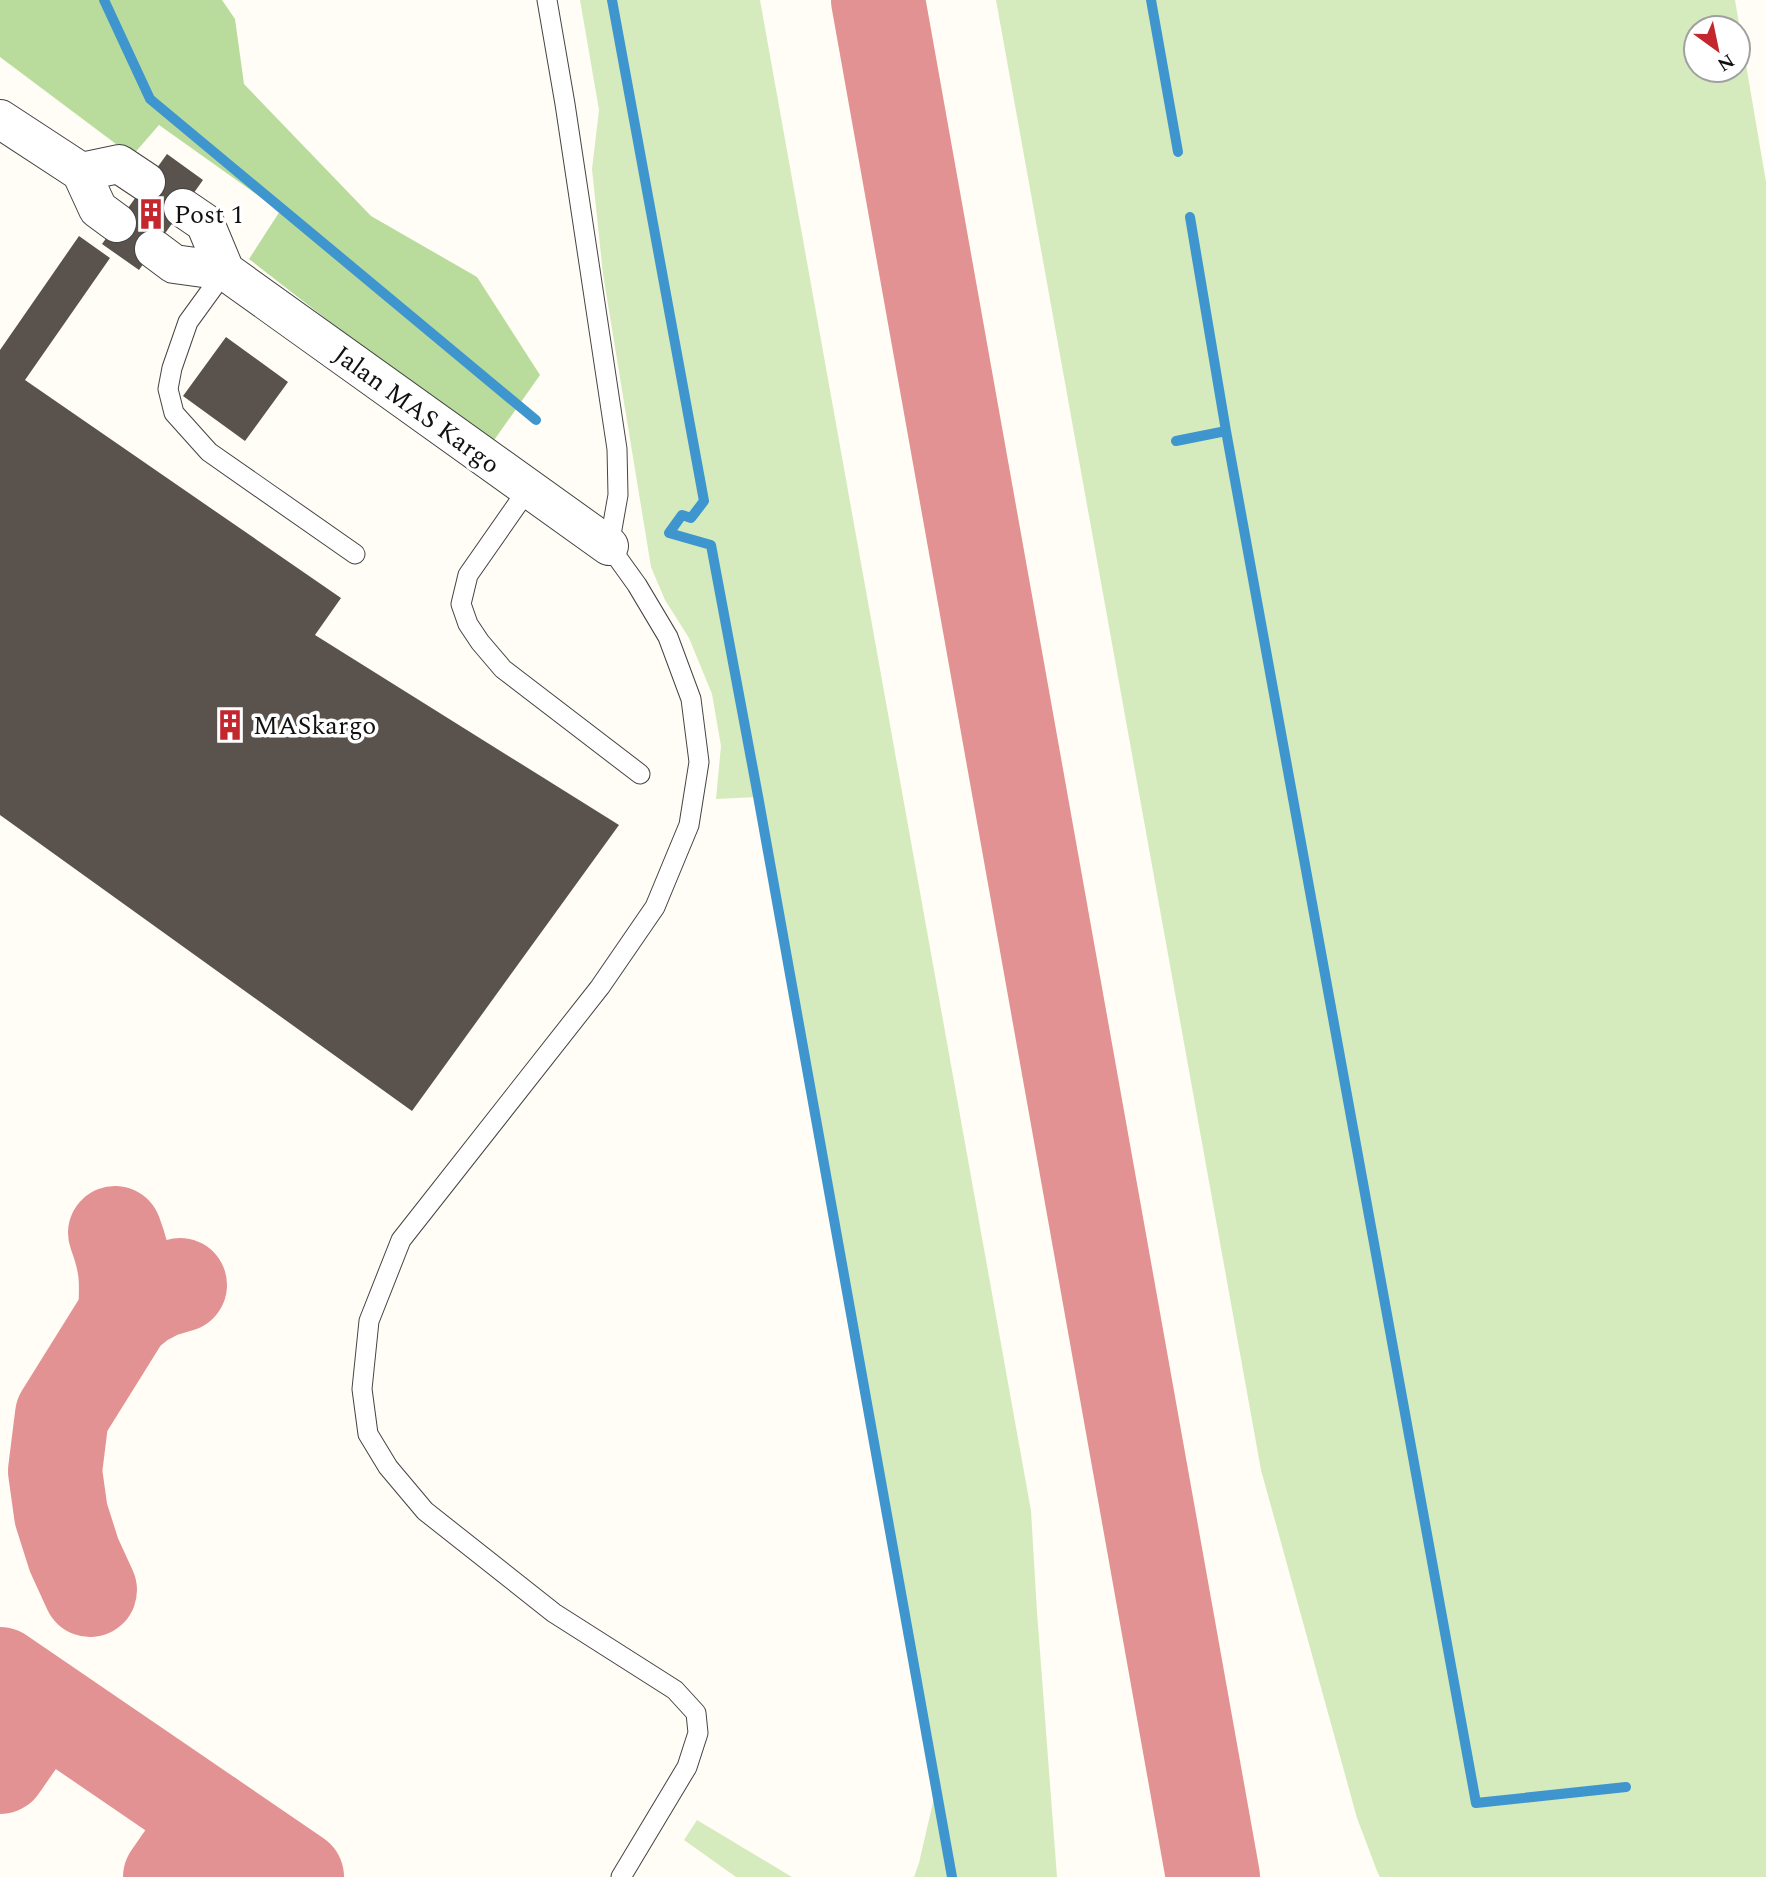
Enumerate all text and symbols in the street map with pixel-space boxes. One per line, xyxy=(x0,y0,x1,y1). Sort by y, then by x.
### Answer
north arrow xyxy=(1682,14,1752,84)
text: N xyxy=(1711,46,1740,78)
place label: Post 1 xyxy=(174,195,244,235)
building icon: Post 1 xyxy=(134,197,168,231)
street label: Jalan MAS Kargo xyxy=(325,335,508,484)
place label: MASkargo xyxy=(253,706,376,746)
building icon: MASkargo xyxy=(213,708,247,742)

